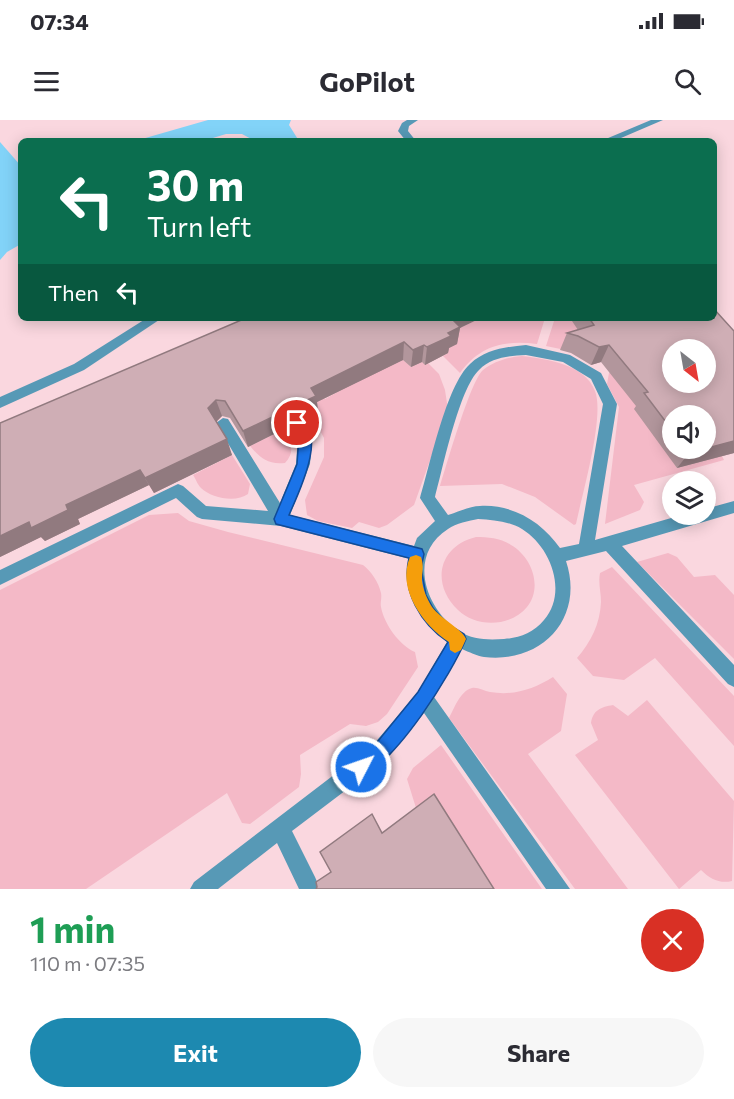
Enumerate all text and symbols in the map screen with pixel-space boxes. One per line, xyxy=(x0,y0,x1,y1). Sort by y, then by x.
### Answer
text: 07:34 xyxy=(30,8,89,35)
icon: menu xyxy=(30,65,63,98)
text: GoPilot xyxy=(319,65,415,98)
icon: search xyxy=(671,65,704,98)
text: 30 m xyxy=(147,158,244,210)
icon: left xyxy=(48,162,126,240)
text: Turn left xyxy=(147,210,251,243)
icon: left xyxy=(111,276,144,309)
text: Then xyxy=(48,279,99,306)
north arrow xyxy=(662,339,716,393)
map controls xyxy=(662,339,716,525)
pin xyxy=(271,397,322,448)
button: sound xyxy=(662,405,716,459)
icon: arrive xyxy=(280,406,313,439)
button: layers xyxy=(662,471,716,525)
position arrow xyxy=(329,735,393,799)
text: 1 min xyxy=(30,906,115,950)
button: close xyxy=(641,909,704,972)
text: 110 m · 07:35 xyxy=(30,951,145,975)
button: Exit xyxy=(30,1018,361,1087)
button: Share xyxy=(373,1018,704,1087)

